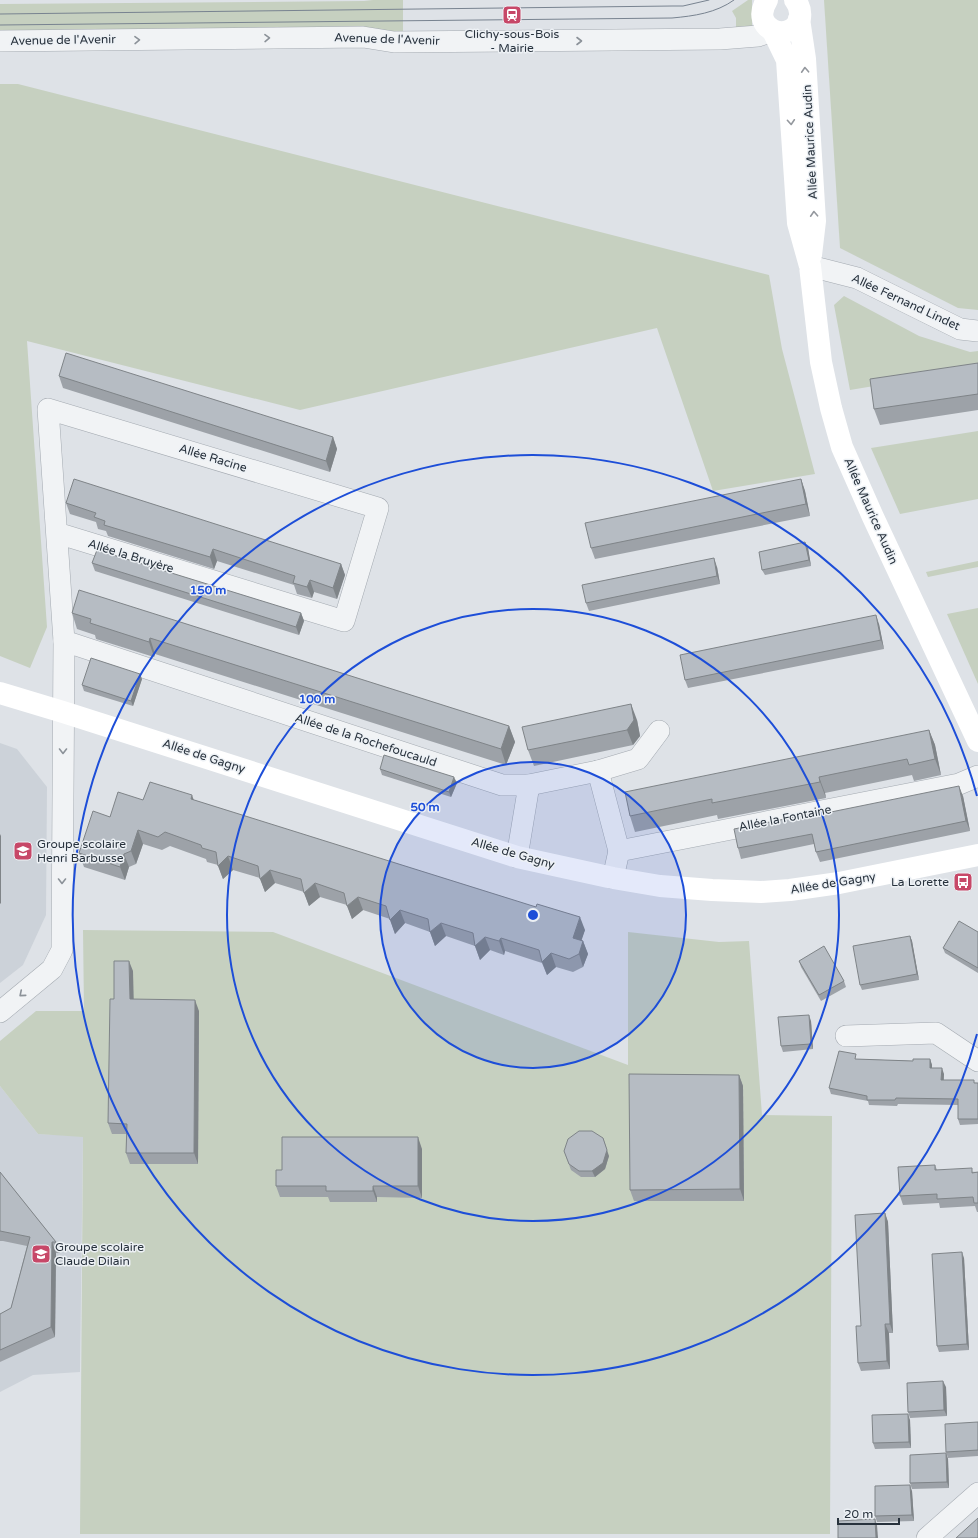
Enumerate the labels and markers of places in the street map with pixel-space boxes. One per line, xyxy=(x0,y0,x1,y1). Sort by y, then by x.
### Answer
station icon: Clichy-sous-Bois - Mairie xyxy=(501,4,523,26)
place label: Clichy-sous-Bois - Mairie xyxy=(465,27,559,55)
place label: Groupe scolaire Henri Barbusse xyxy=(37,837,126,865)
school or university icon: Groupe scolaire Henri Barbusse xyxy=(12,840,34,862)
bus stop icon: La Lorette xyxy=(952,871,974,893)
place label: La Lorette xyxy=(891,875,949,889)
centre of rings xyxy=(526,908,540,922)
place label: Groupe scolaire Claude Dilain xyxy=(55,1240,144,1268)
school or university icon: Groupe scolaire Claude Dilain xyxy=(30,1243,52,1265)

